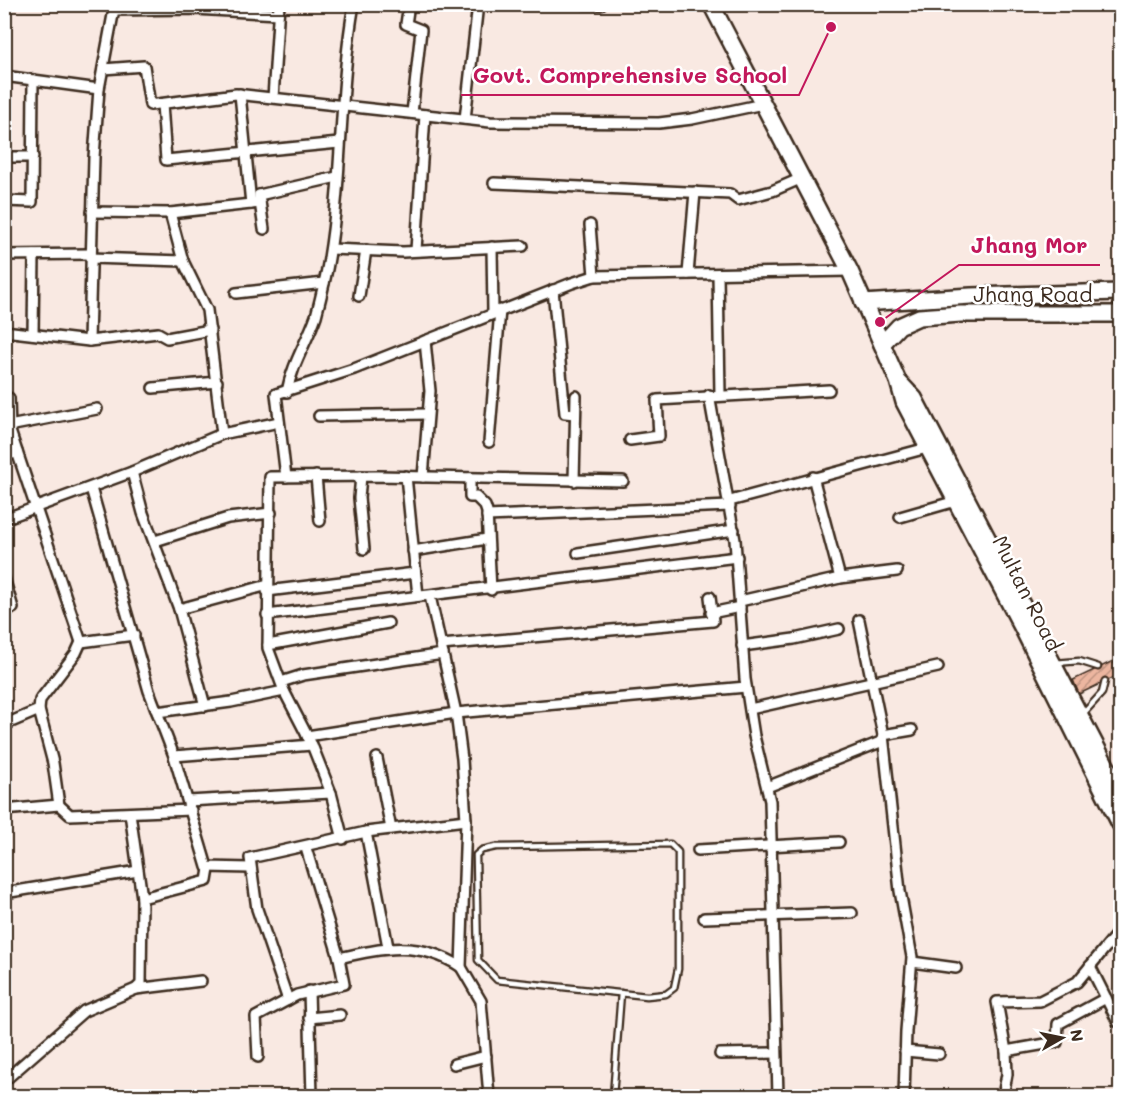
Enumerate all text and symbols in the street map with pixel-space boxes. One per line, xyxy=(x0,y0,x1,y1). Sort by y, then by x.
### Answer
callout: Govt. Comprehensive School xyxy=(461,55,799,95)
text: Govt. Comprehensive School xyxy=(473,60,787,89)
callout: Jhang Mor xyxy=(959,225,1100,265)
text: Jhang Mor xyxy=(970,230,1088,259)
street label: Jhang Road xyxy=(973,280,1093,307)
street label: Multan Road xyxy=(987,531,1069,655)
north arrow xyxy=(1032,1008,1092,1068)
text: N xyxy=(1066,1028,1089,1043)

